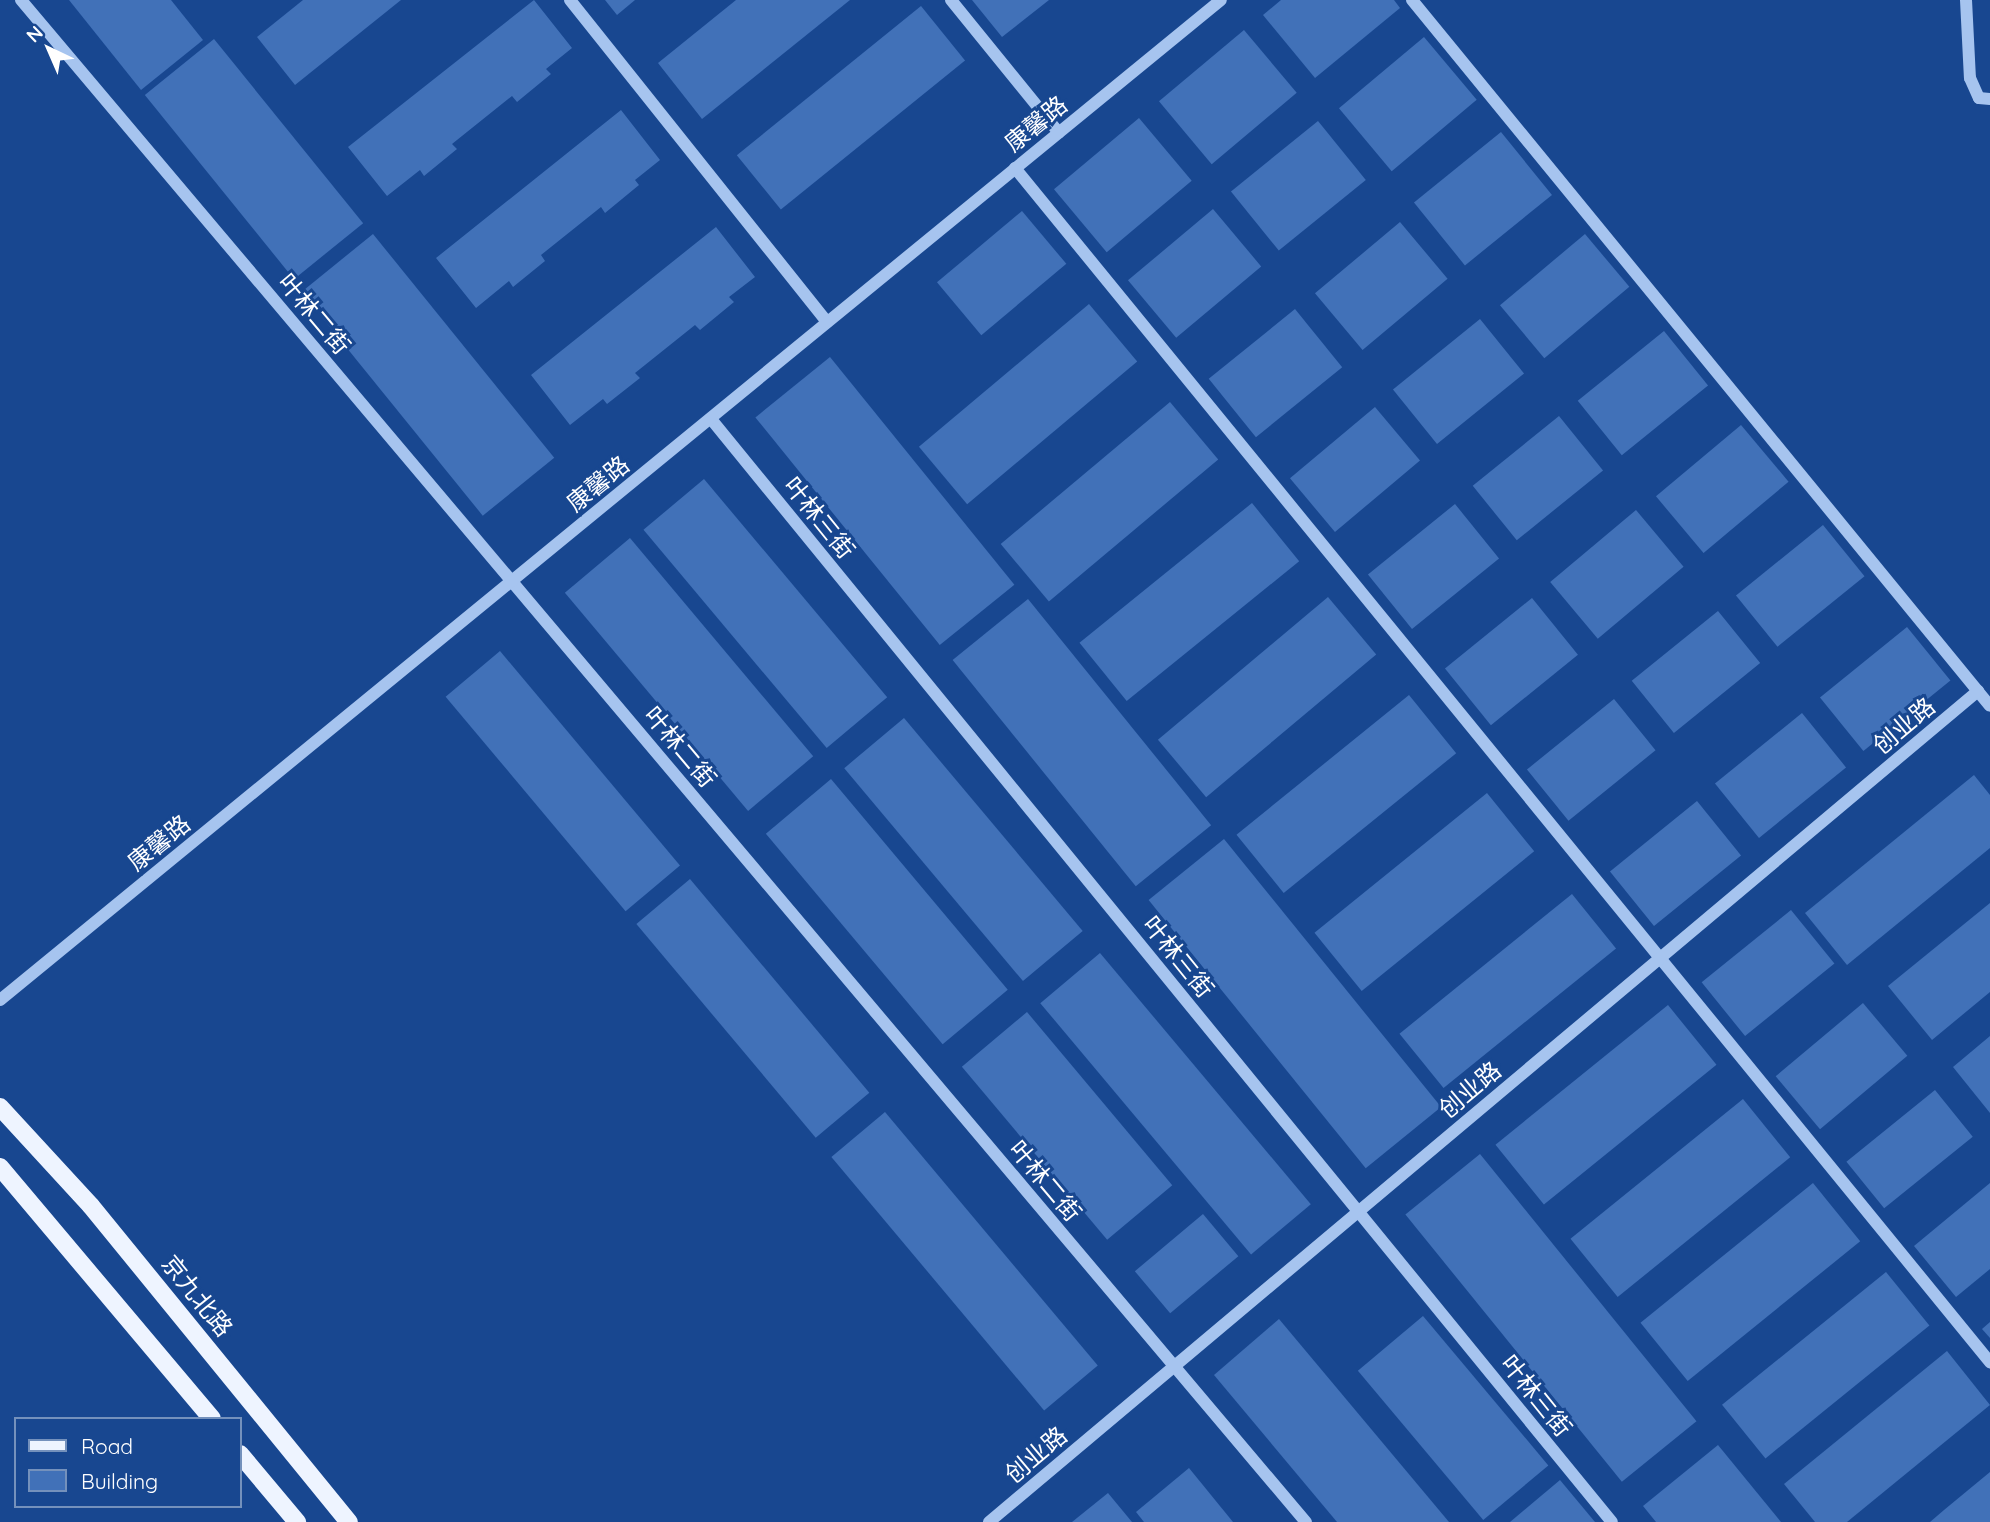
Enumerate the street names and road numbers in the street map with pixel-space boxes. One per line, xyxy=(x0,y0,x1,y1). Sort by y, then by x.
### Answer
street label: 康馨路 xyxy=(999,90,1073,158)
street label: 叶林二街 xyxy=(272,268,356,360)
street label: 康馨路 xyxy=(561,450,635,518)
street label: 叶林三街 xyxy=(778,472,860,564)
street label: 创业路 xyxy=(1867,692,1941,760)
street label: 叶林二街 xyxy=(638,701,722,793)
street label: 康馨路 xyxy=(122,809,196,877)
street label: 叶林三街 xyxy=(1137,911,1219,1003)
street label: 创业路 xyxy=(1433,1056,1507,1124)
street label: 叶林二街 xyxy=(1003,1135,1087,1227)
street label: 京九北路 xyxy=(156,1250,238,1342)
street label: 叶林三街 xyxy=(1495,1350,1577,1442)
street label: 创业路 xyxy=(999,1421,1073,1489)

